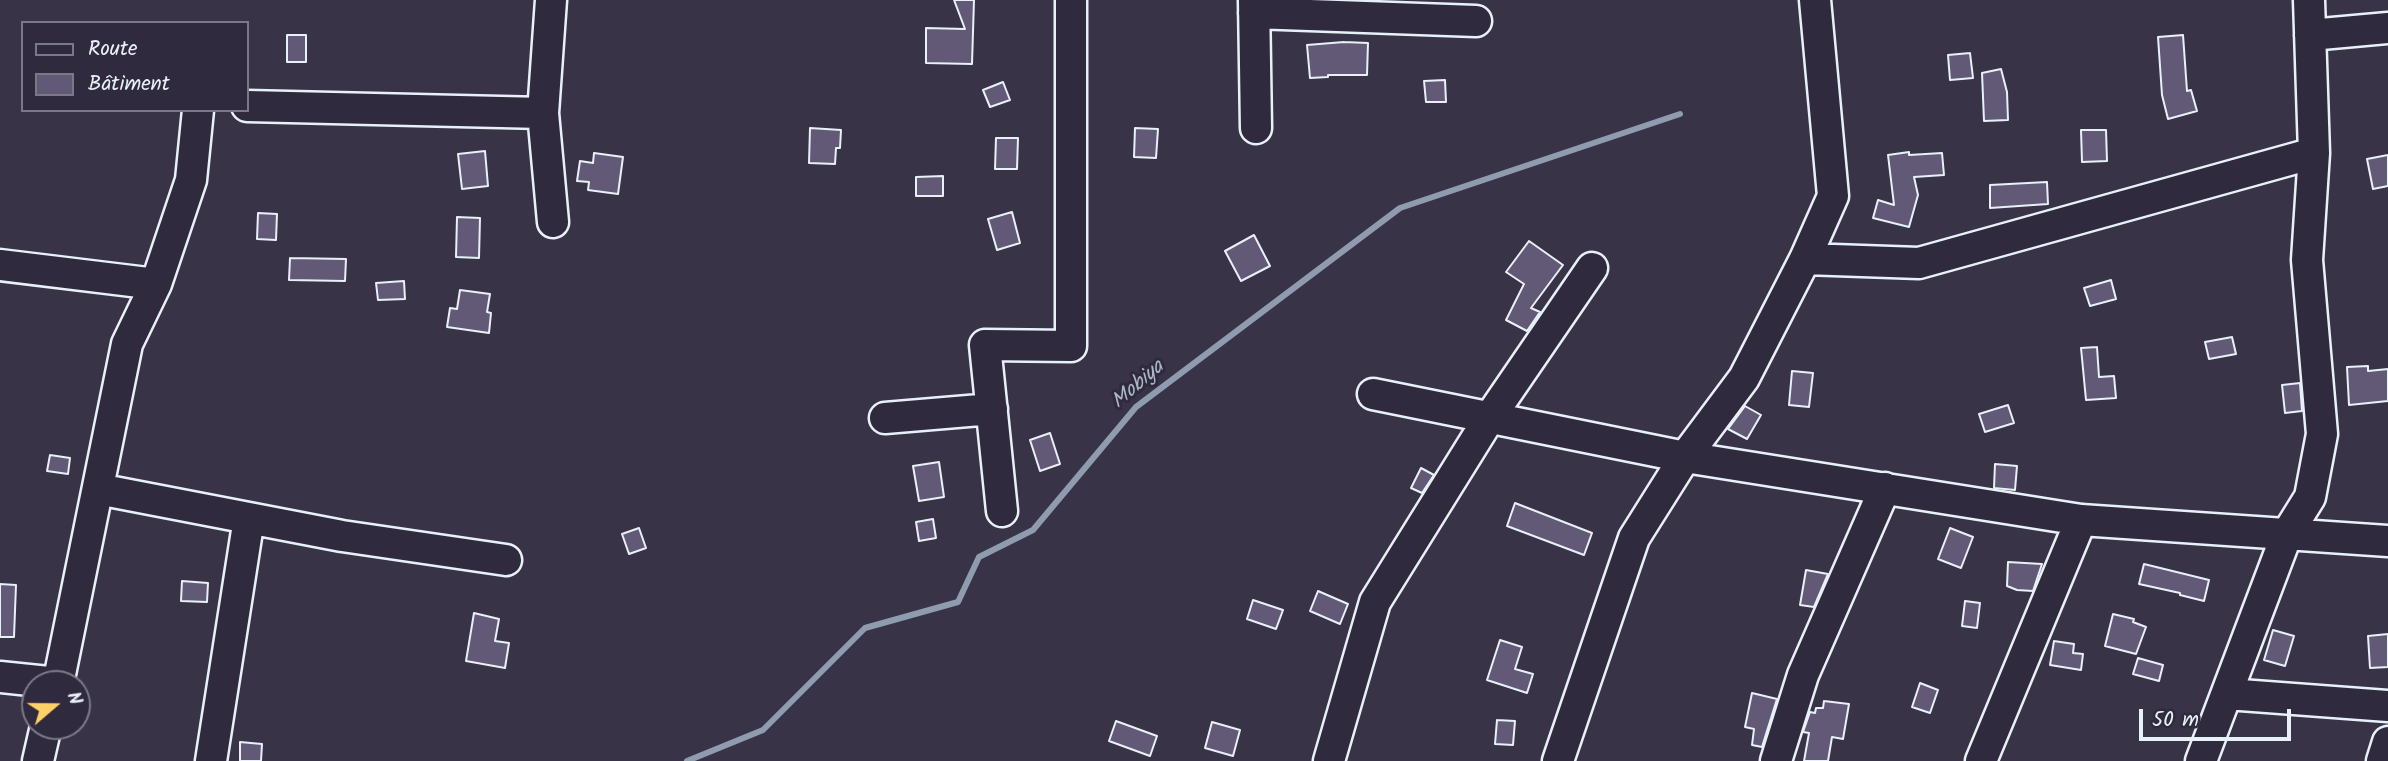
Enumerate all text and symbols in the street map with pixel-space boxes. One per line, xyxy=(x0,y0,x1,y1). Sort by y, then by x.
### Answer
legend xyxy=(21,21,248,112)
text: Route xyxy=(88,33,137,66)
text: Bâtiment xyxy=(88,68,170,101)
water label: Mobiya xyxy=(1107,356,1171,416)
north arrow xyxy=(21,670,91,740)
text: N xyxy=(58,688,90,709)
scale bar xyxy=(2143,694,2295,738)
text: 50 m xyxy=(2152,704,2199,737)

